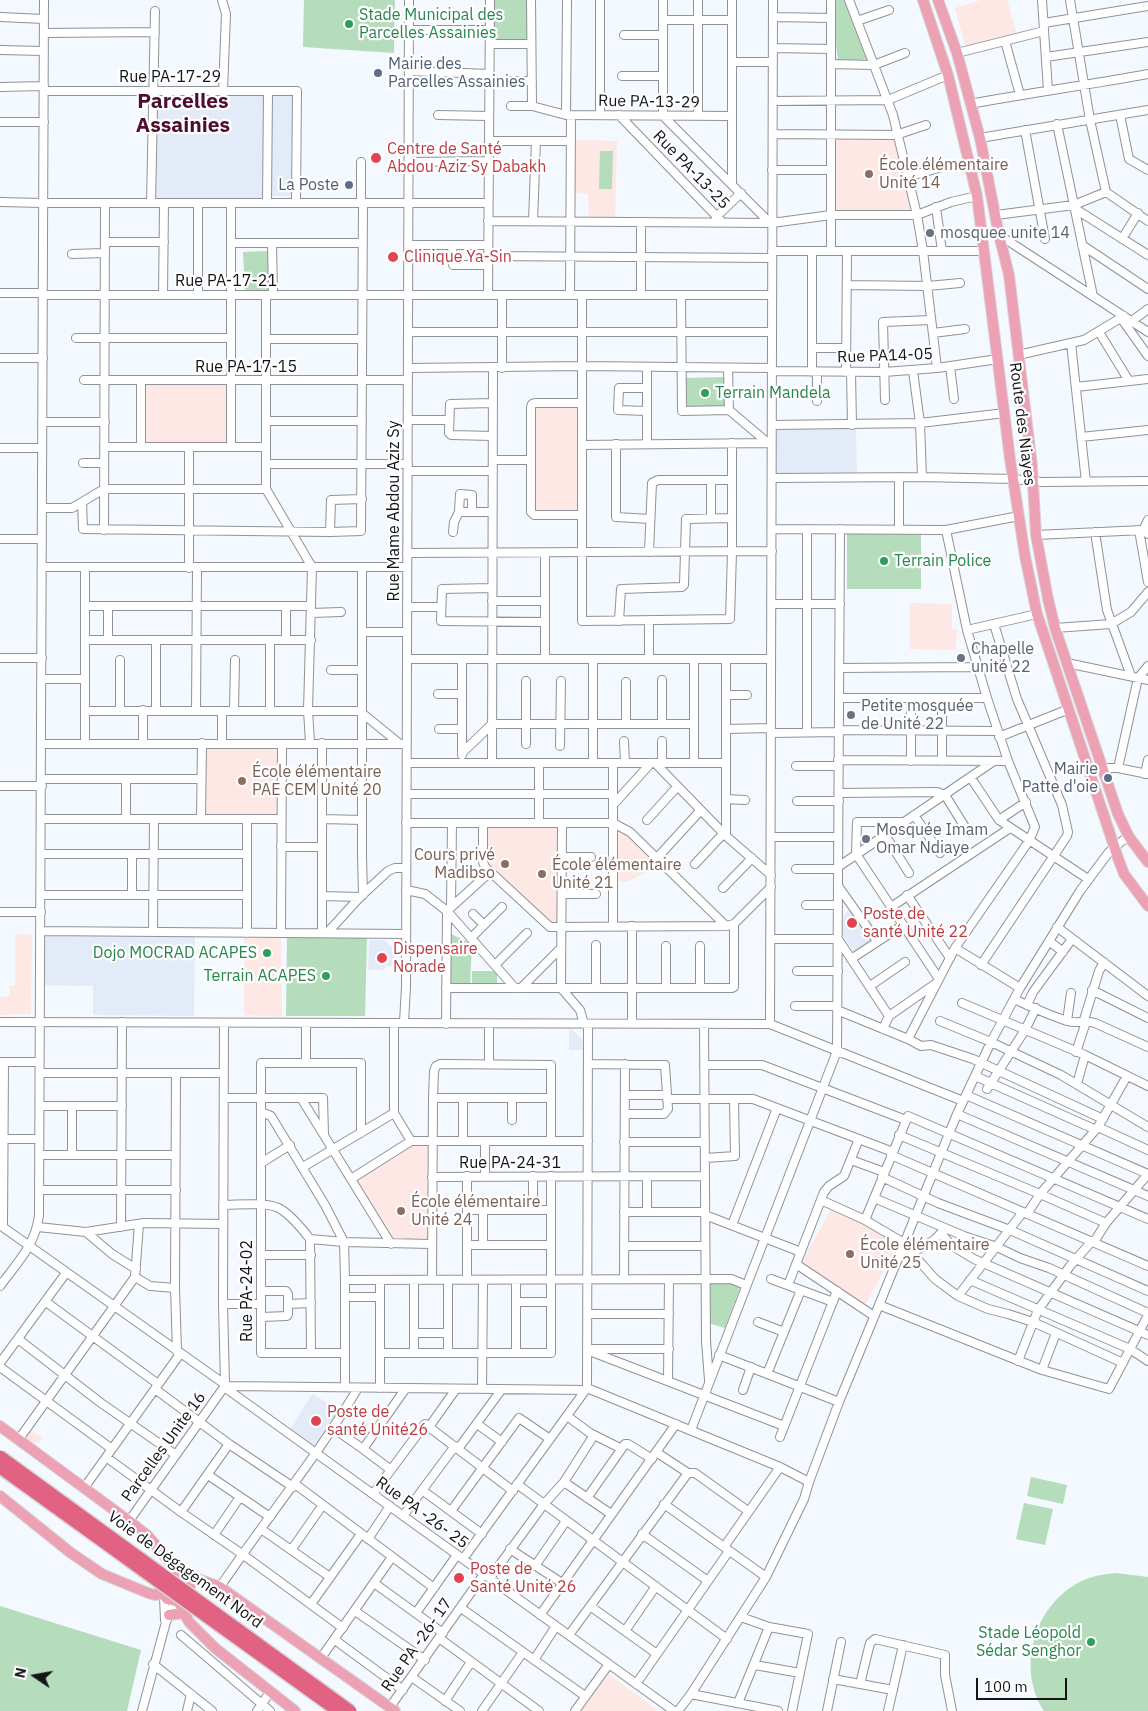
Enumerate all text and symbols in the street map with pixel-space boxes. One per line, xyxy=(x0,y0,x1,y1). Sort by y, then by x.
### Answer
place label: Stade Municipal des Parcelles Assainies xyxy=(359,5,503,43)
marker: Stade Municipal des Parcelles Assainies xyxy=(343,18,355,30)
place label: Mairie des Parcelles Assainies xyxy=(388,54,526,92)
street label: Rue PA-17-29 xyxy=(119,67,221,87)
marker: Mairie des Parcelles Assainies xyxy=(372,67,384,79)
district label: Parcelles Assainies xyxy=(136,89,230,139)
street label: Rue PA-13-29 xyxy=(598,92,700,112)
street label: Rue PA-13-25 xyxy=(649,127,733,213)
place label: Centre de Santé Abdou Aziz Sy Dabakh xyxy=(387,139,546,177)
marker: Centre de Santé Abdou Aziz Sy Dabakh xyxy=(369,151,383,165)
place label: École élémentaire Unité 14 xyxy=(879,155,1008,193)
marker: École élémentaire Unité 14 xyxy=(863,168,875,180)
place label: La Poste xyxy=(278,175,339,195)
marker: La Poste xyxy=(343,179,355,191)
place label: mosquee unite 14 xyxy=(940,223,1070,243)
marker: mosquee unite 14 xyxy=(924,227,936,239)
place label: Clinique Ya-Sin xyxy=(404,247,512,267)
marker: Clinique Ya-Sin xyxy=(386,250,400,264)
street label: Rue PA-17-21 xyxy=(175,271,277,291)
street label: Rue PA14-05 xyxy=(837,345,933,367)
street label: Rue PA-17-15 xyxy=(195,357,297,377)
street label: Route des Niayes xyxy=(1005,361,1039,487)
place label: Terrain Mandela xyxy=(715,383,831,403)
marker: Terrain Mandela xyxy=(699,387,711,399)
street label: Rue Mame Abdou Aziz Sy xyxy=(384,421,404,601)
place label: Terrain Police xyxy=(894,551,991,571)
marker: Terrain Police xyxy=(878,555,890,567)
place label: Chapelle unité 22 xyxy=(971,639,1034,677)
marker: Chapelle unité 22 xyxy=(955,652,967,664)
place label: Petite mosquée de Unité 22 xyxy=(861,696,974,734)
marker: Petite mosquée de Unité 22 xyxy=(845,709,857,721)
place label: Mairie Patte d'oie xyxy=(1022,759,1098,797)
place label: École élémentaire PAE CEM Unité 20 xyxy=(252,762,382,800)
marker: Mairie Patte d'oie xyxy=(1102,772,1114,784)
marker: École élémentaire PAE CEM Unité 20 xyxy=(236,775,248,787)
place label: Mosquée Imam Omar Ndiaye xyxy=(876,820,988,858)
marker: Mosquée Imam Omar Ndiaye xyxy=(860,833,872,845)
place label: Cours privé Madibso xyxy=(414,845,495,883)
place label: École élémentaire Unité 21 xyxy=(552,855,681,893)
marker: Cours privé Madibso xyxy=(499,858,511,870)
marker: École élémentaire Unité 21 xyxy=(536,868,548,880)
place label: Poste de santé Unité 22 xyxy=(863,904,968,942)
marker: Poste de santé Unité 22 xyxy=(845,916,859,930)
place label: Dispensaire Norade xyxy=(393,939,478,977)
place label: Dojo MOCRAD ACAPES xyxy=(93,943,257,963)
marker: Dojo MOCRAD ACAPES xyxy=(261,947,273,959)
marker: Dispensaire Norade xyxy=(375,951,389,965)
place label: Terrain ACAPES xyxy=(203,966,316,986)
marker: Terrain ACAPES xyxy=(320,970,332,982)
street label: Rue PA-24-31 xyxy=(459,1153,561,1173)
place label: École élémentaire Unité 24 xyxy=(411,1192,540,1230)
marker: École élémentaire Unité 24 xyxy=(395,1205,407,1217)
place label: École élémentaire Unité 25 xyxy=(860,1235,989,1273)
street label: Rue PA-24-02 xyxy=(237,1240,257,1342)
marker: École élémentaire Unité 25 xyxy=(844,1248,856,1260)
street label: Parcelles Unite 16 xyxy=(118,1388,210,1506)
place label: Poste de santé Unité26 xyxy=(327,1402,428,1440)
marker: Poste de santé Unité26 xyxy=(309,1414,323,1428)
street label: Rue PA -26- 25 xyxy=(372,1473,472,1553)
street label: Voie de Dégagement Nord xyxy=(104,1507,266,1633)
place label: Poste de Santé Unité 26 xyxy=(470,1559,576,1597)
marker: Poste de Santé Unité 26 xyxy=(452,1571,466,1585)
street label: Rue PA -26- 17 xyxy=(378,1595,456,1695)
place label: Stade Léopold Sédar Senghor xyxy=(976,1623,1081,1661)
marker: Stade Léopold Sédar Senghor xyxy=(1085,1636,1097,1648)
north arrow xyxy=(10,1651,60,1701)
text: N xyxy=(10,1666,30,1680)
scale bar xyxy=(978,1668,1069,1700)
text: 100 m xyxy=(984,1677,1028,1696)

